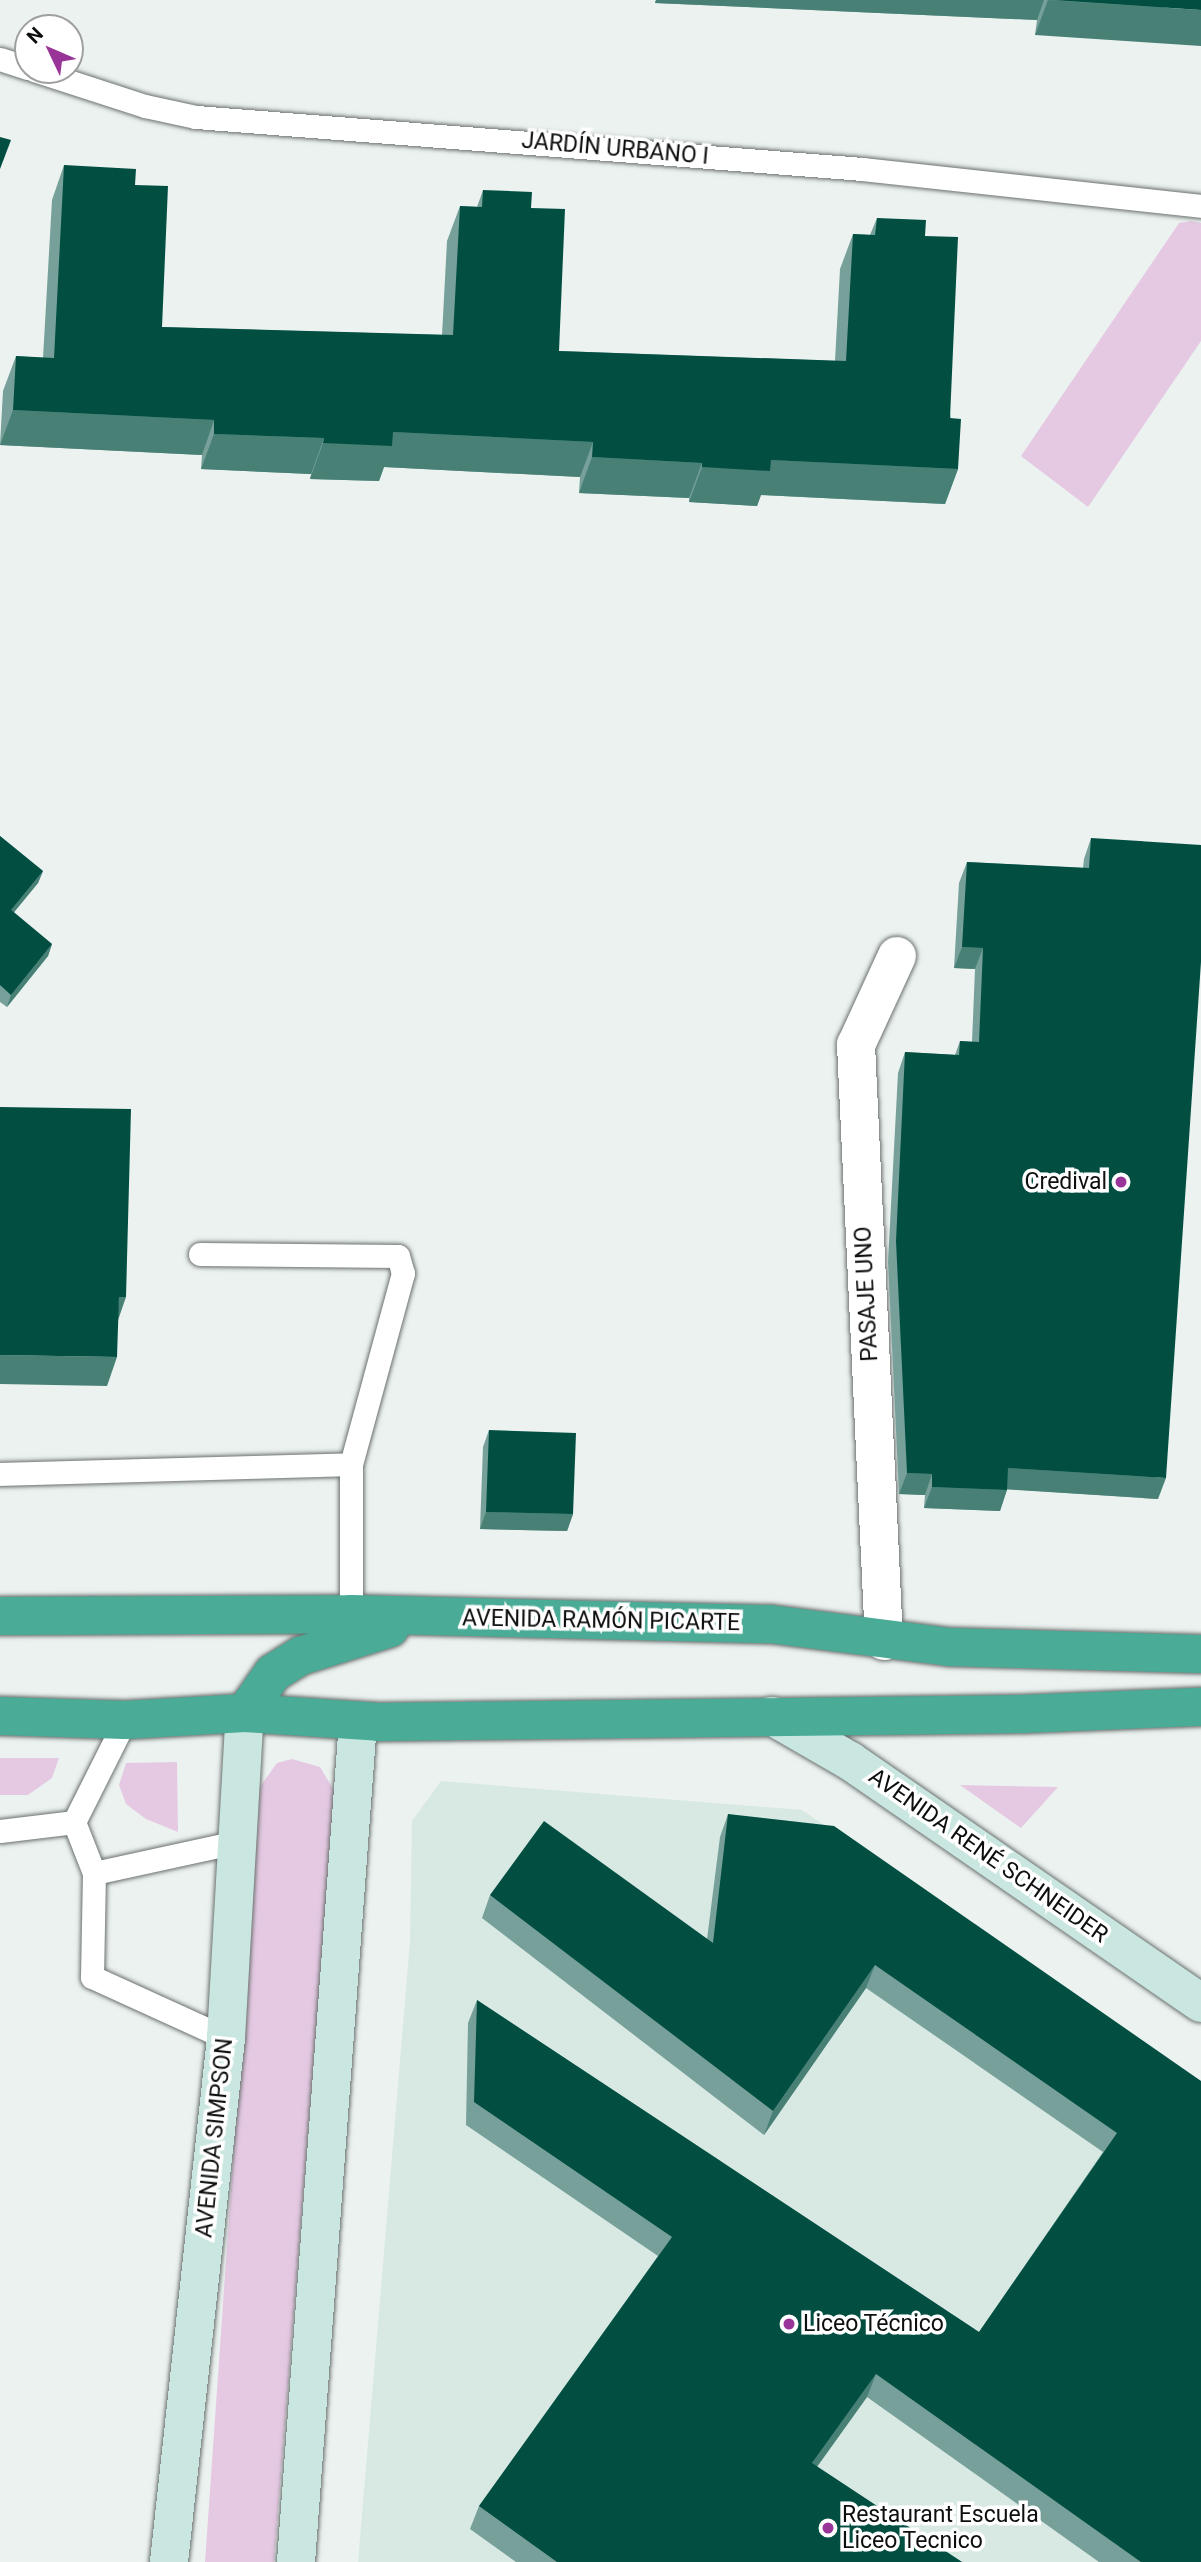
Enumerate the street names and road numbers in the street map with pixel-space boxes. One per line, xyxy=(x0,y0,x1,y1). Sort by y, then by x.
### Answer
street label: JARDÍN URBANO I xyxy=(520,127,710,171)
street label: PASAJE UNO xyxy=(850,1226,884,1362)
street label: AVENIDA RAMÓN PICARTE xyxy=(462,1605,740,1637)
street label: AVENIDA RENÉ SCHNEIDER xyxy=(863,1763,1113,1949)
street label: AVENIDA SIMPSON xyxy=(191,2037,239,2239)

